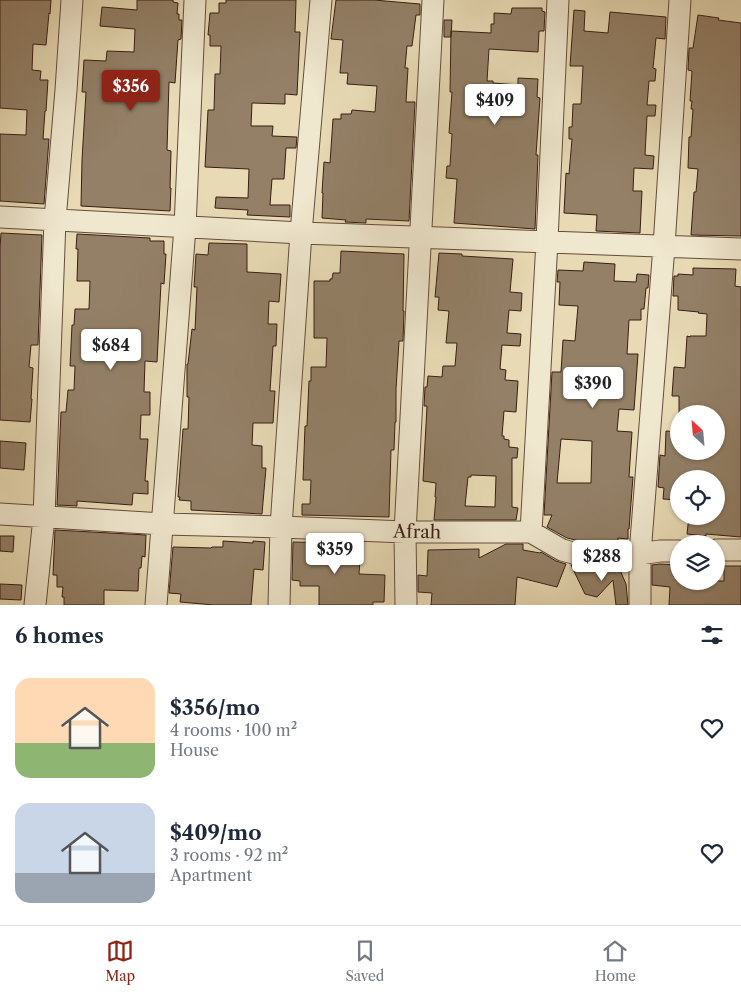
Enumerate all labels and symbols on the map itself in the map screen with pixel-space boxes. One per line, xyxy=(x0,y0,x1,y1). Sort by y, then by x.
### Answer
pin: $356 xyxy=(101,70,161,112)
pin: $409 xyxy=(465,84,525,126)
pin: $684 xyxy=(81,328,141,371)
pin: $390 xyxy=(563,366,623,409)
north arrow xyxy=(670,405,725,460)
street label: Afrah xyxy=(392,521,441,543)
pin: $359 xyxy=(305,532,365,575)
pin: $288 xyxy=(572,540,632,582)

